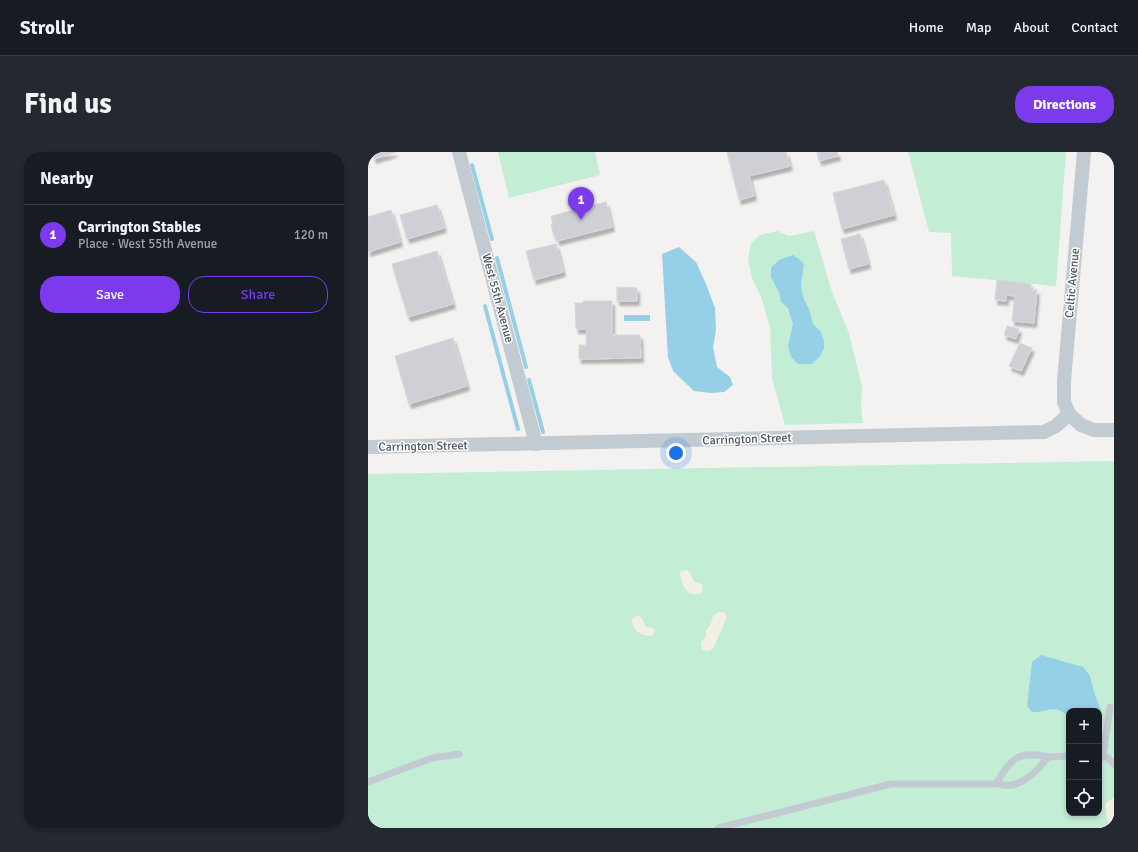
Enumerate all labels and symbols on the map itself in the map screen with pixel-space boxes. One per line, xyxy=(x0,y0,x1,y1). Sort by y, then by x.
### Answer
pin: 1 xyxy=(568,187,594,220)
street label: Celtic Avenue xyxy=(1062,248,1083,319)
street label: West 55th Avenue xyxy=(478,252,517,344)
street label: Carrington Street xyxy=(702,430,792,449)
street label: Carrington Street xyxy=(378,438,468,455)
your location xyxy=(666,443,686,463)

